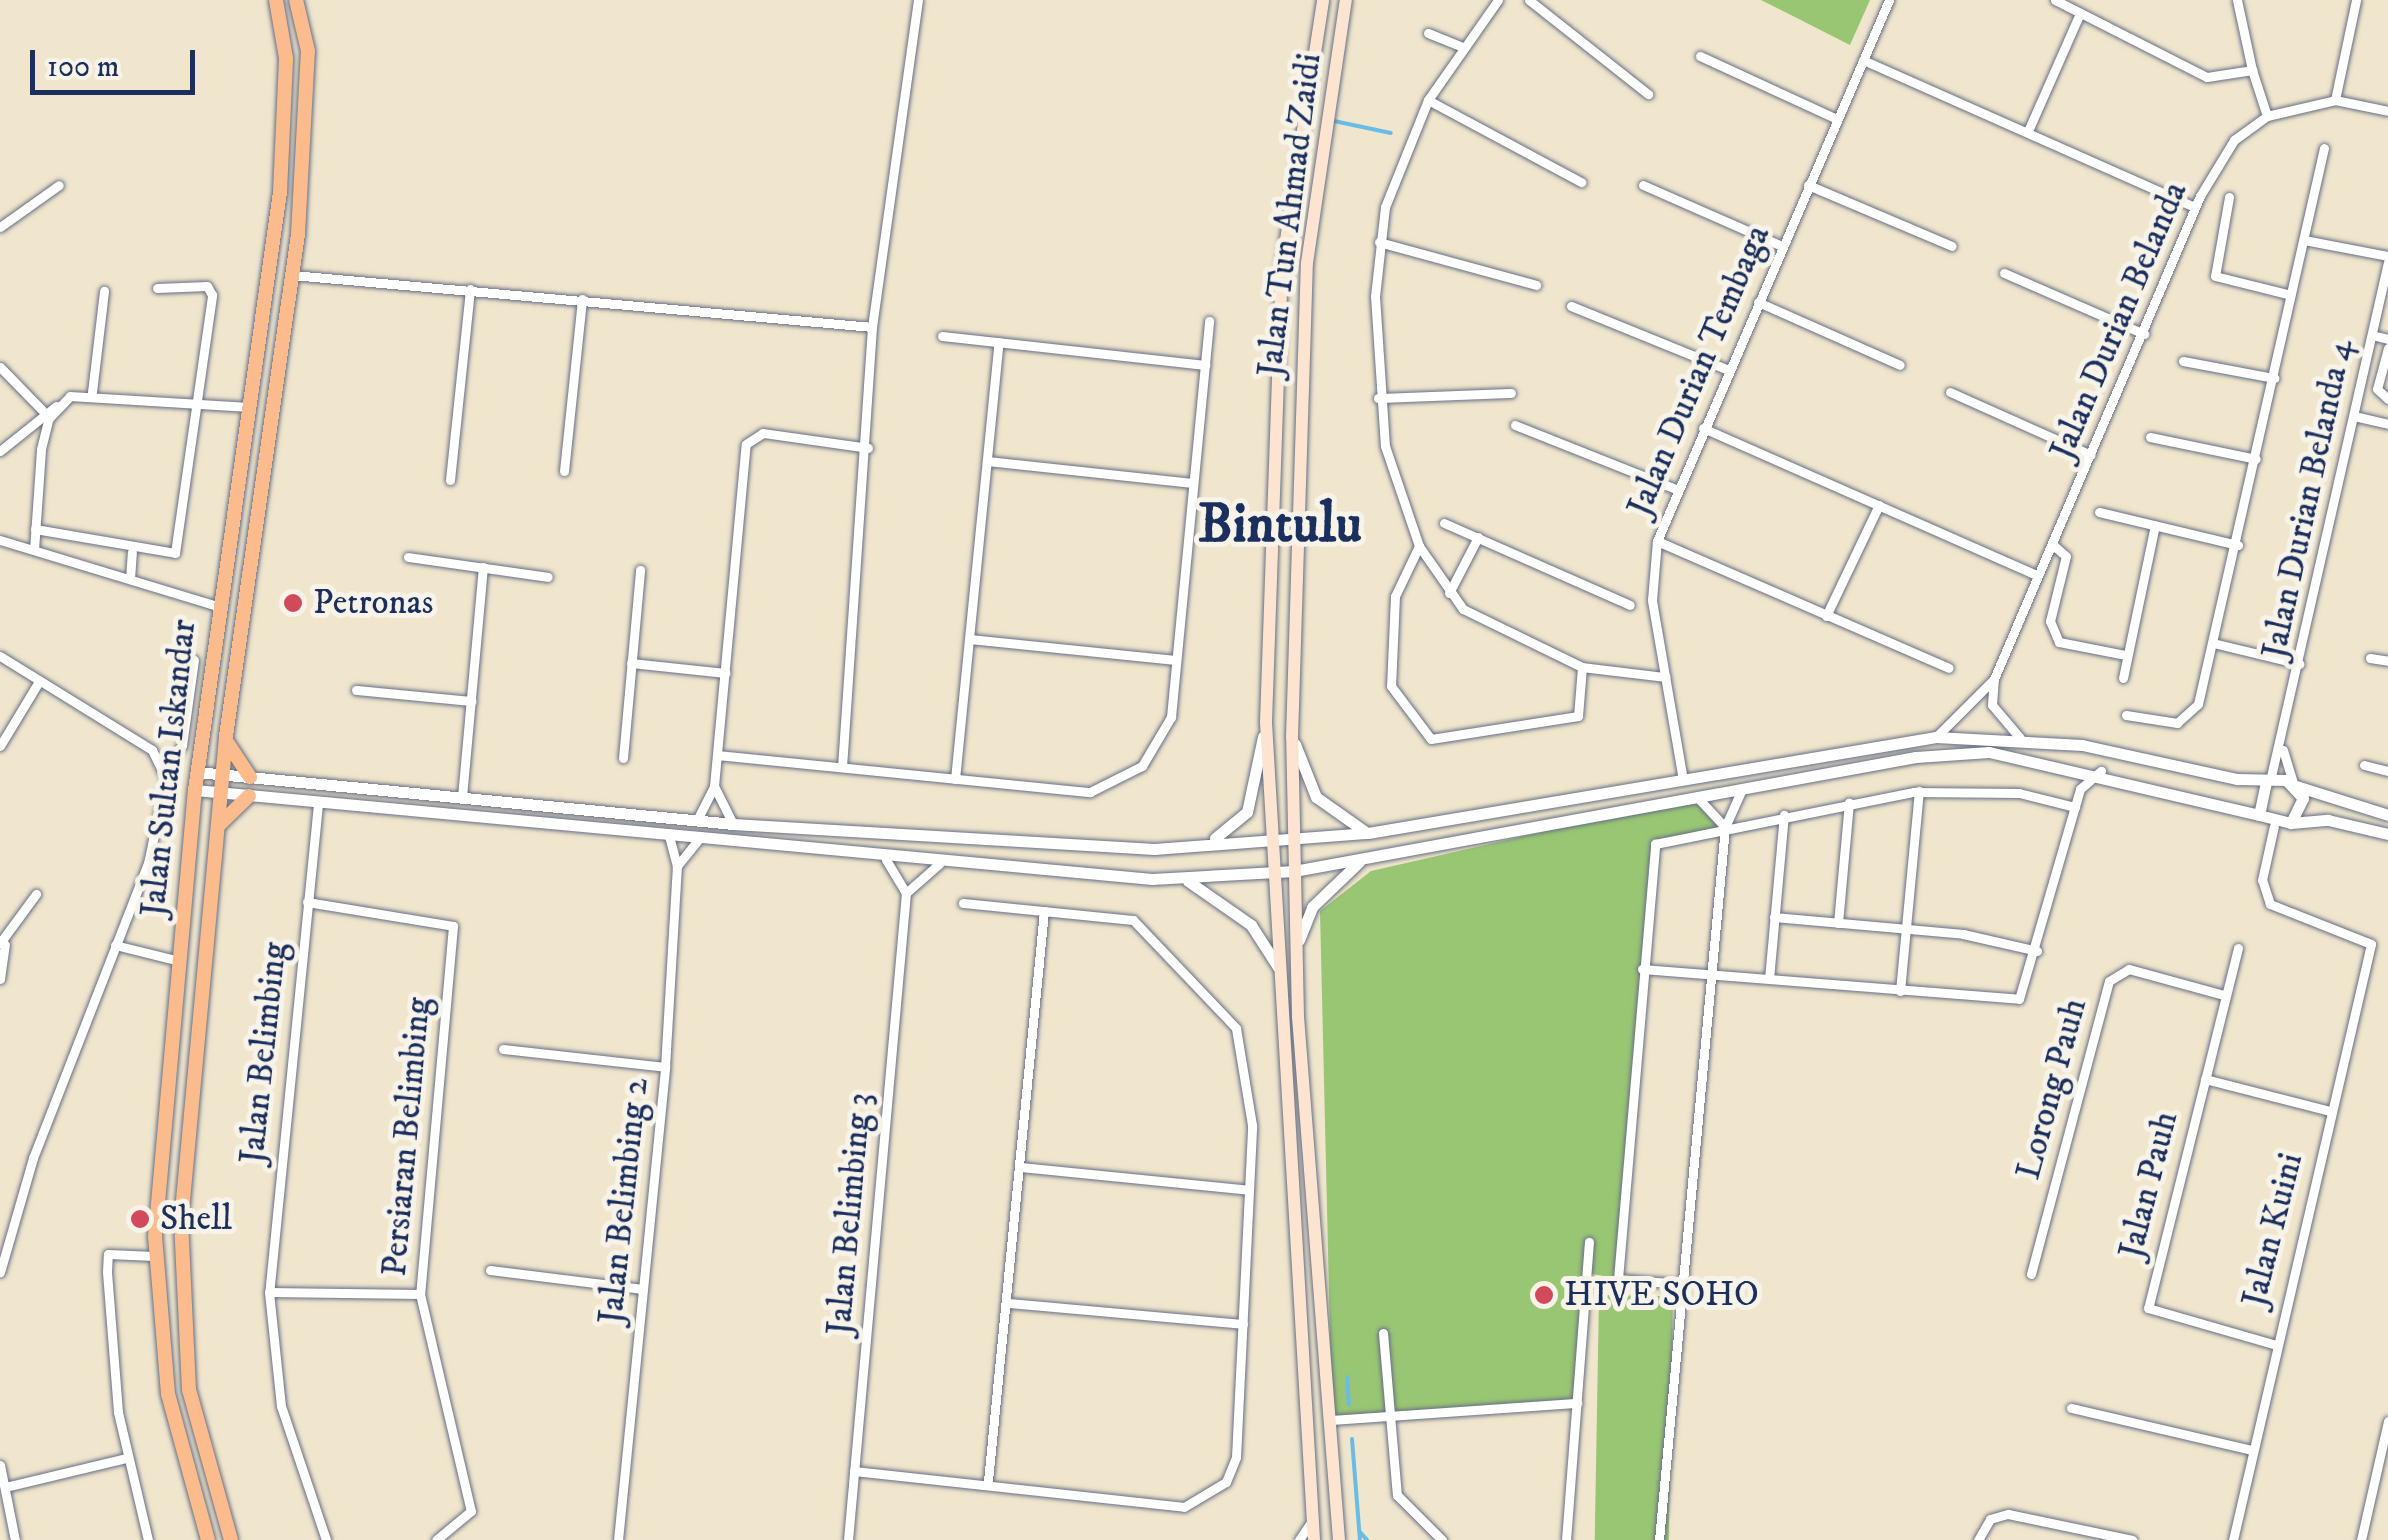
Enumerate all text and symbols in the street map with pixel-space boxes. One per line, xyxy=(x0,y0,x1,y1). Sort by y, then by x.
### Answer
scale bar xyxy=(35,30,200,92)
text: 100 m xyxy=(47,49,119,86)
street label: Jalan Tun Ahmad Zaidi xyxy=(1249,51,1331,379)
street label: Jalan Durian Belanda xyxy=(2042,176,2196,466)
street label: Jalan Durian Tembaga xyxy=(1619,219,1779,523)
street label: Jalan Durian Belanda 4 xyxy=(2254,336,2362,662)
district label: Bintulu xyxy=(1198,493,1362,559)
place label: Petronas xyxy=(313,582,433,624)
marker: Petronas xyxy=(282,592,304,614)
street label: Jalan Sultan Iskandar xyxy=(133,617,205,919)
street label: Jalan Belimbing xyxy=(231,940,297,1166)
street label: Lorong Pauh xyxy=(2008,994,2096,1184)
street label: Persiaran Belimbing xyxy=(374,996,440,1278)
street label: Jalan Belimbing 2 xyxy=(590,1076,658,1326)
street label: Jalan Belimbing 3 xyxy=(818,1091,882,1337)
street label: Jalan Pauh xyxy=(2111,1107,2187,1263)
street label: Jalan Kuini xyxy=(2234,1149,2312,1311)
place label: Shell xyxy=(160,1198,232,1240)
marker: Shell xyxy=(129,1208,151,1230)
place label: HIVE SOHO xyxy=(1564,1274,1759,1316)
marker: HIVE SOHO xyxy=(1533,1284,1555,1306)

